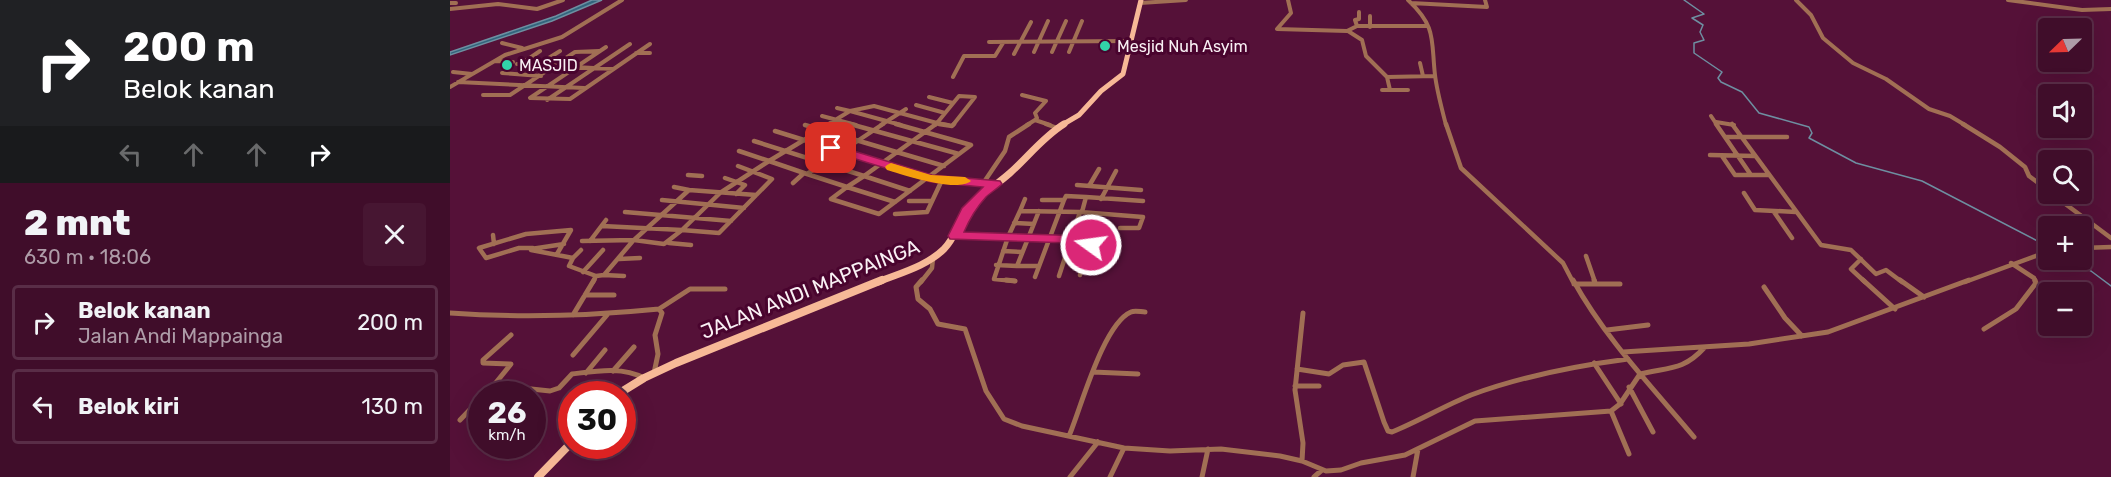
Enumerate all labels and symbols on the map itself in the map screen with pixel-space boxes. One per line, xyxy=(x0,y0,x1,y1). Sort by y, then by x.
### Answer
north arrow xyxy=(2038,18,2092,72)
place label: Mesjid Nuh Asyim xyxy=(1117,37,1248,56)
marker: Mesjid Nuh Asyim xyxy=(1098,39,1112,53)
place label: MASJID xyxy=(519,56,578,75)
marker: MASJID xyxy=(500,58,514,72)
pin xyxy=(805,122,856,173)
position arrow xyxy=(1059,213,1123,277)
street label: JALAN ANDI MAPPAINGA xyxy=(697,234,923,344)
speed limit sign: 30 xyxy=(558,381,636,459)

